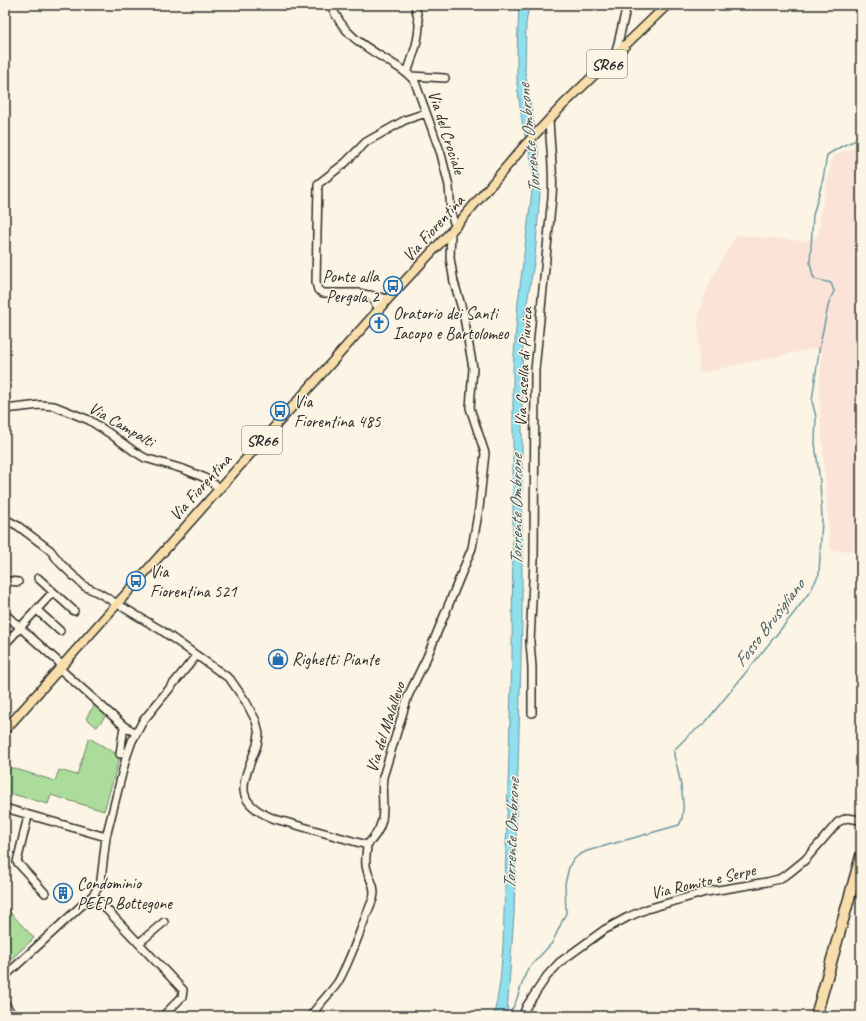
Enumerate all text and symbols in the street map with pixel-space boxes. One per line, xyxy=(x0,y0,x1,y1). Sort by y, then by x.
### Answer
road number: SR66 xyxy=(587,50,627,78)
water label: Torrente Ombrone xyxy=(512,80,546,195)
street label: Via del Crociale xyxy=(423,88,470,178)
street label: Via Fiorentina xyxy=(398,189,470,266)
place label: Ponte alla Pergola 2 xyxy=(323,266,381,307)
bus stop icon: Ponte alla Pergola 2 xyxy=(382,275,404,297)
place label: Oratorio dei Santi Iacopo e Bartolomeo xyxy=(393,303,510,344)
street label: Via Casella di Piuvica xyxy=(510,305,537,427)
church icon: Oratorio dei Santi Iacopo e Bartolomeo xyxy=(368,312,390,334)
place label: Via Fiorentina 485 xyxy=(294,391,382,432)
street label: Via Campalti xyxy=(85,397,160,453)
bus stop icon: Via Fiorentina 485 xyxy=(269,400,291,422)
road number: SR66 xyxy=(242,426,282,454)
street label: Via Fiorentina xyxy=(165,448,237,525)
water label: Torrente Ombrone xyxy=(505,452,527,565)
place label: Via Fiorentina 521 xyxy=(150,561,238,602)
bus stop icon: Via Fiorentina 521 xyxy=(125,570,147,592)
water label: Fosso Brusigliano xyxy=(729,573,811,671)
shop icon: Righetti Piante xyxy=(267,648,289,670)
place label: Righetti Piante xyxy=(292,649,380,670)
street label: Via del Malallevo xyxy=(361,678,410,775)
water label: Torrente Ombrone xyxy=(498,775,524,890)
street label: Via Romito e Serpe xyxy=(649,859,759,904)
place label: Condominio PEEP Bottegone xyxy=(77,873,173,914)
building icon: Condominio PEEP Bottegone xyxy=(52,882,74,904)

